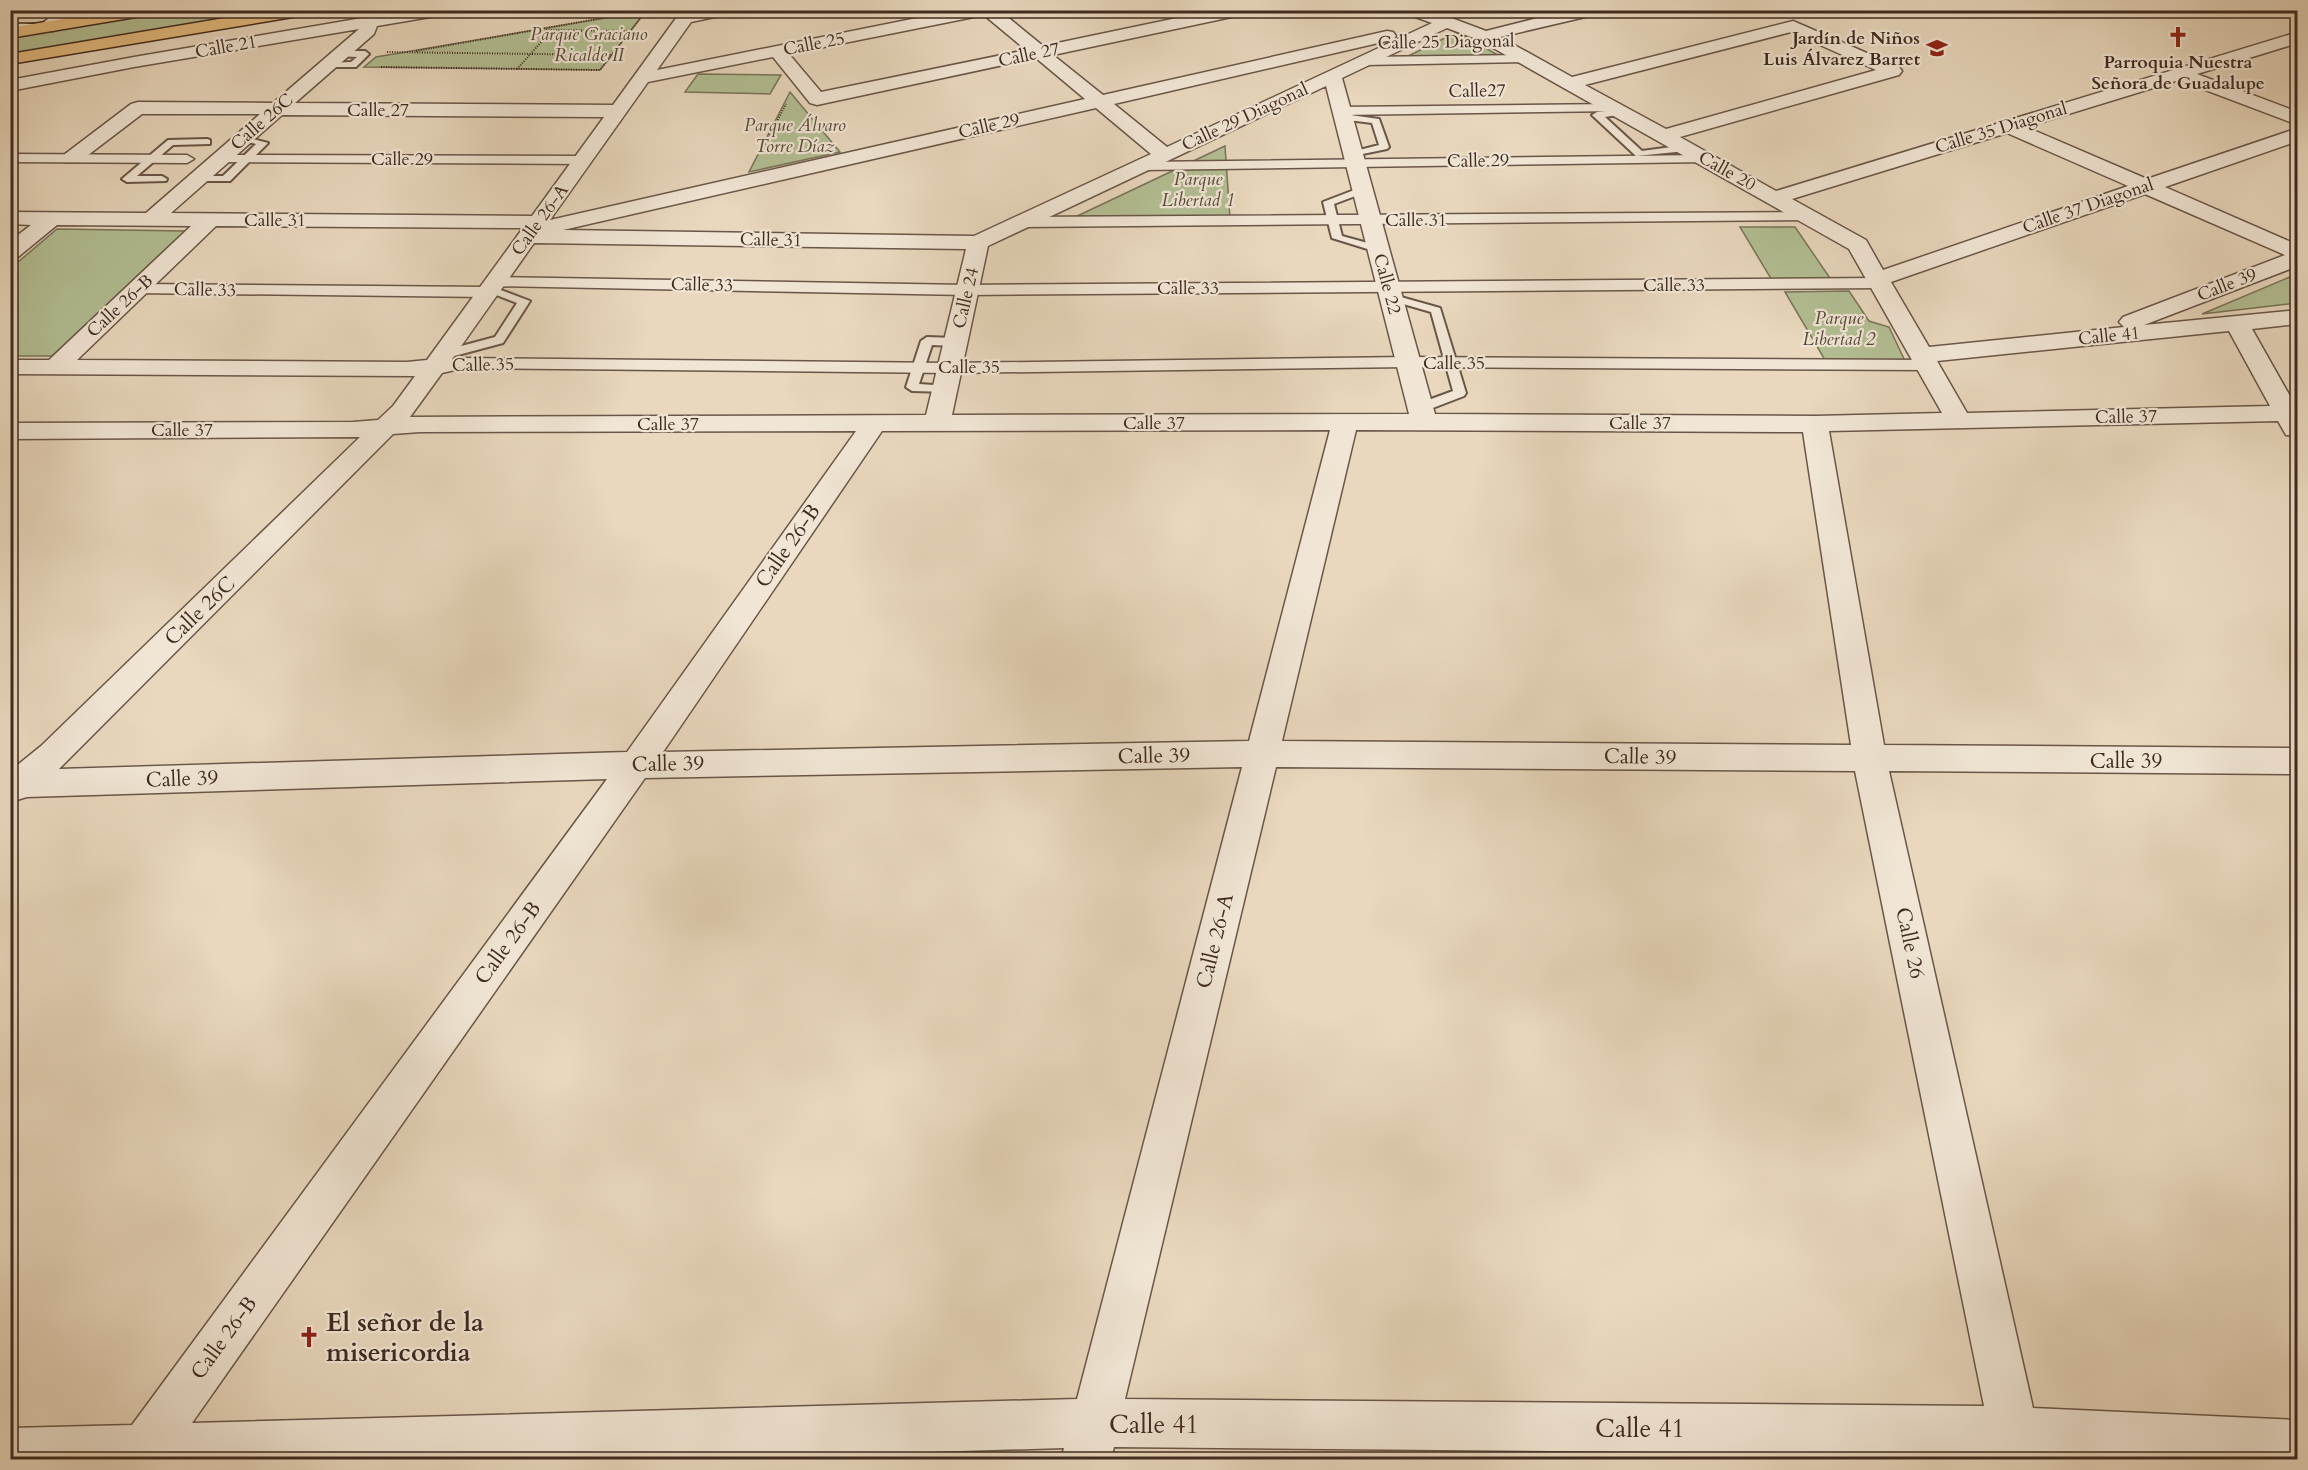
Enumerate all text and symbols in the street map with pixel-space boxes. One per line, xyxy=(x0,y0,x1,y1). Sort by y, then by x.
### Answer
park label: Parque Graciano Ricalde II xyxy=(530,22,648,68)
church icon: Parroquia Nuestra Señora de Guadalupe xyxy=(2166,25,2190,49)
street label: Calle 25 xyxy=(781,26,847,62)
place label: Jardín de Niños Luis Álvarez Barret xyxy=(1763,26,1921,72)
street label: Calle 25 Diagonal xyxy=(1377,28,1515,56)
street label: Calle 21 xyxy=(193,29,259,65)
street label: Calle 27 xyxy=(996,36,1062,74)
school or university icon: Jardín de Niños Luis Álvarez Barret xyxy=(1925,36,1949,60)
place label: Parroquia Nuestra Señora de Guadalupe xyxy=(2091,50,2265,96)
street label: Calle 29 Diagonal xyxy=(1178,77,1313,157)
street label: Calle27 xyxy=(1448,78,1506,104)
street label: Calle 26C xyxy=(225,88,299,156)
street label: Calle 35 Diagonal xyxy=(1932,96,2070,160)
street label: Calle 27 xyxy=(347,98,409,123)
street label: Calle 29 xyxy=(956,107,1022,145)
park label: Parque Álvaro Torre Díaz xyxy=(744,113,846,159)
street label: Calle 20 xyxy=(1694,145,1760,197)
street label: Calle 29 xyxy=(371,147,433,172)
street label: Calle 29 xyxy=(1447,148,1509,174)
park label: Parque Libertad 1 xyxy=(1162,167,1234,213)
street label: Calle 37 Diagonal xyxy=(2019,172,2157,240)
street label: Calle 26-A xyxy=(505,179,575,261)
street label: Calle 31 xyxy=(244,208,306,233)
street label: Calle 31 xyxy=(1385,208,1447,233)
street label: Calle 31 xyxy=(740,227,802,253)
street label: Calle 22 xyxy=(1367,251,1407,317)
street label: Calle 39 xyxy=(2194,262,2260,308)
street label: Calle 24 xyxy=(947,265,985,331)
street label: Calle 26-B xyxy=(81,269,159,343)
street label: Calle 33 xyxy=(671,272,733,298)
street label: Calle 33 xyxy=(1643,273,1705,298)
street label: Calle 33 xyxy=(1157,276,1219,301)
street label: Calle 33 xyxy=(174,277,236,303)
park label: Parque Libertad 2 xyxy=(1803,306,1876,352)
street label: Calle 41 xyxy=(2077,320,2141,352)
street label: Calle 35 xyxy=(1423,351,1485,376)
street label: Calle 35 xyxy=(452,352,514,378)
street label: Calle 35 xyxy=(938,355,1000,380)
street label: Calle 37 xyxy=(2095,404,2157,430)
street label: Calle 37 xyxy=(1123,411,1185,436)
street label: Calle 37 xyxy=(1609,411,1671,436)
street label: Calle 37 xyxy=(637,412,699,437)
street label: Calle 37 xyxy=(151,418,213,443)
street label: Calle 26-B xyxy=(749,498,827,594)
street label: Calle 26C xyxy=(158,570,242,652)
street label: Calle 39 xyxy=(1117,741,1191,771)
street label: Calle 39 xyxy=(1603,742,1677,772)
street label: Calle 39 xyxy=(2090,747,2162,776)
street label: Calle 39 xyxy=(631,749,705,779)
street label: Calle 39 xyxy=(145,763,219,795)
street label: Calle 26-A xyxy=(1189,890,1241,991)
street label: Calle 26-B xyxy=(468,896,548,990)
street label: Calle 26 xyxy=(1888,905,1932,981)
street label: Calle 26-B xyxy=(184,1291,264,1385)
place label: El señor de la misericordia xyxy=(326,1305,484,1370)
church icon: El señor de la misericordia xyxy=(297,1325,321,1349)
street label: Calle 41 xyxy=(1109,1407,1199,1442)
street label: Calle 41 xyxy=(1595,1411,1685,1446)

